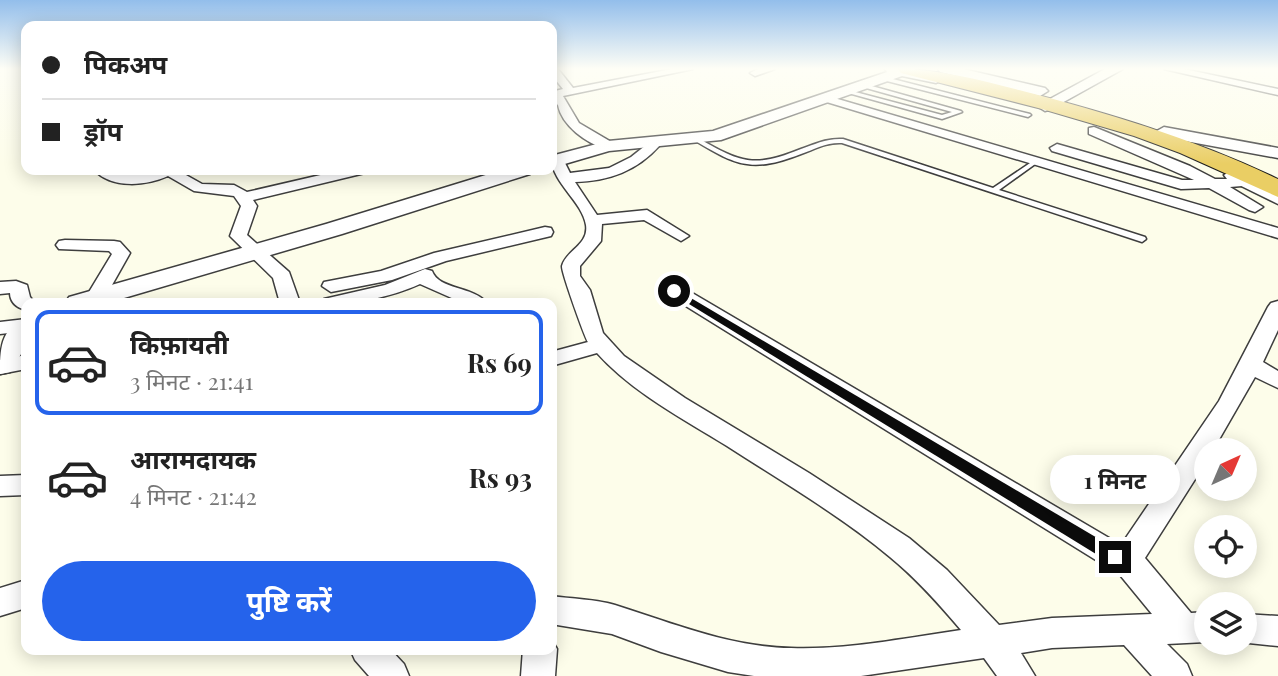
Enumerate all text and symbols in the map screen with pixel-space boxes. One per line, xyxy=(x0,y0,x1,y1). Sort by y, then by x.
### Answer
text: पिकअप xyxy=(84,46,167,81)
text: ड्रॉप xyxy=(84,113,122,148)
route start xyxy=(658,275,690,307)
text: किफ़ायती xyxy=(130,326,229,361)
icon: car xyxy=(46,331,109,394)
text: Rs 69 xyxy=(467,345,532,380)
text: 3 मिनट · 21:41 xyxy=(130,365,253,396)
north arrow xyxy=(1194,438,1256,500)
map controls xyxy=(1194,438,1257,655)
text: आरामदायक xyxy=(130,441,256,476)
icon: car xyxy=(46,446,109,509)
callout: 1 मिनट xyxy=(1050,456,1180,504)
text: Rs 93 xyxy=(469,460,532,495)
text: 1 मिनट xyxy=(1084,464,1146,495)
text: 4 मिनट · 21:42 xyxy=(130,480,257,511)
button: locate xyxy=(1194,515,1257,578)
route end xyxy=(1099,541,1131,573)
button: पुष्टि करें xyxy=(42,561,536,641)
button: layers xyxy=(1194,592,1257,655)

